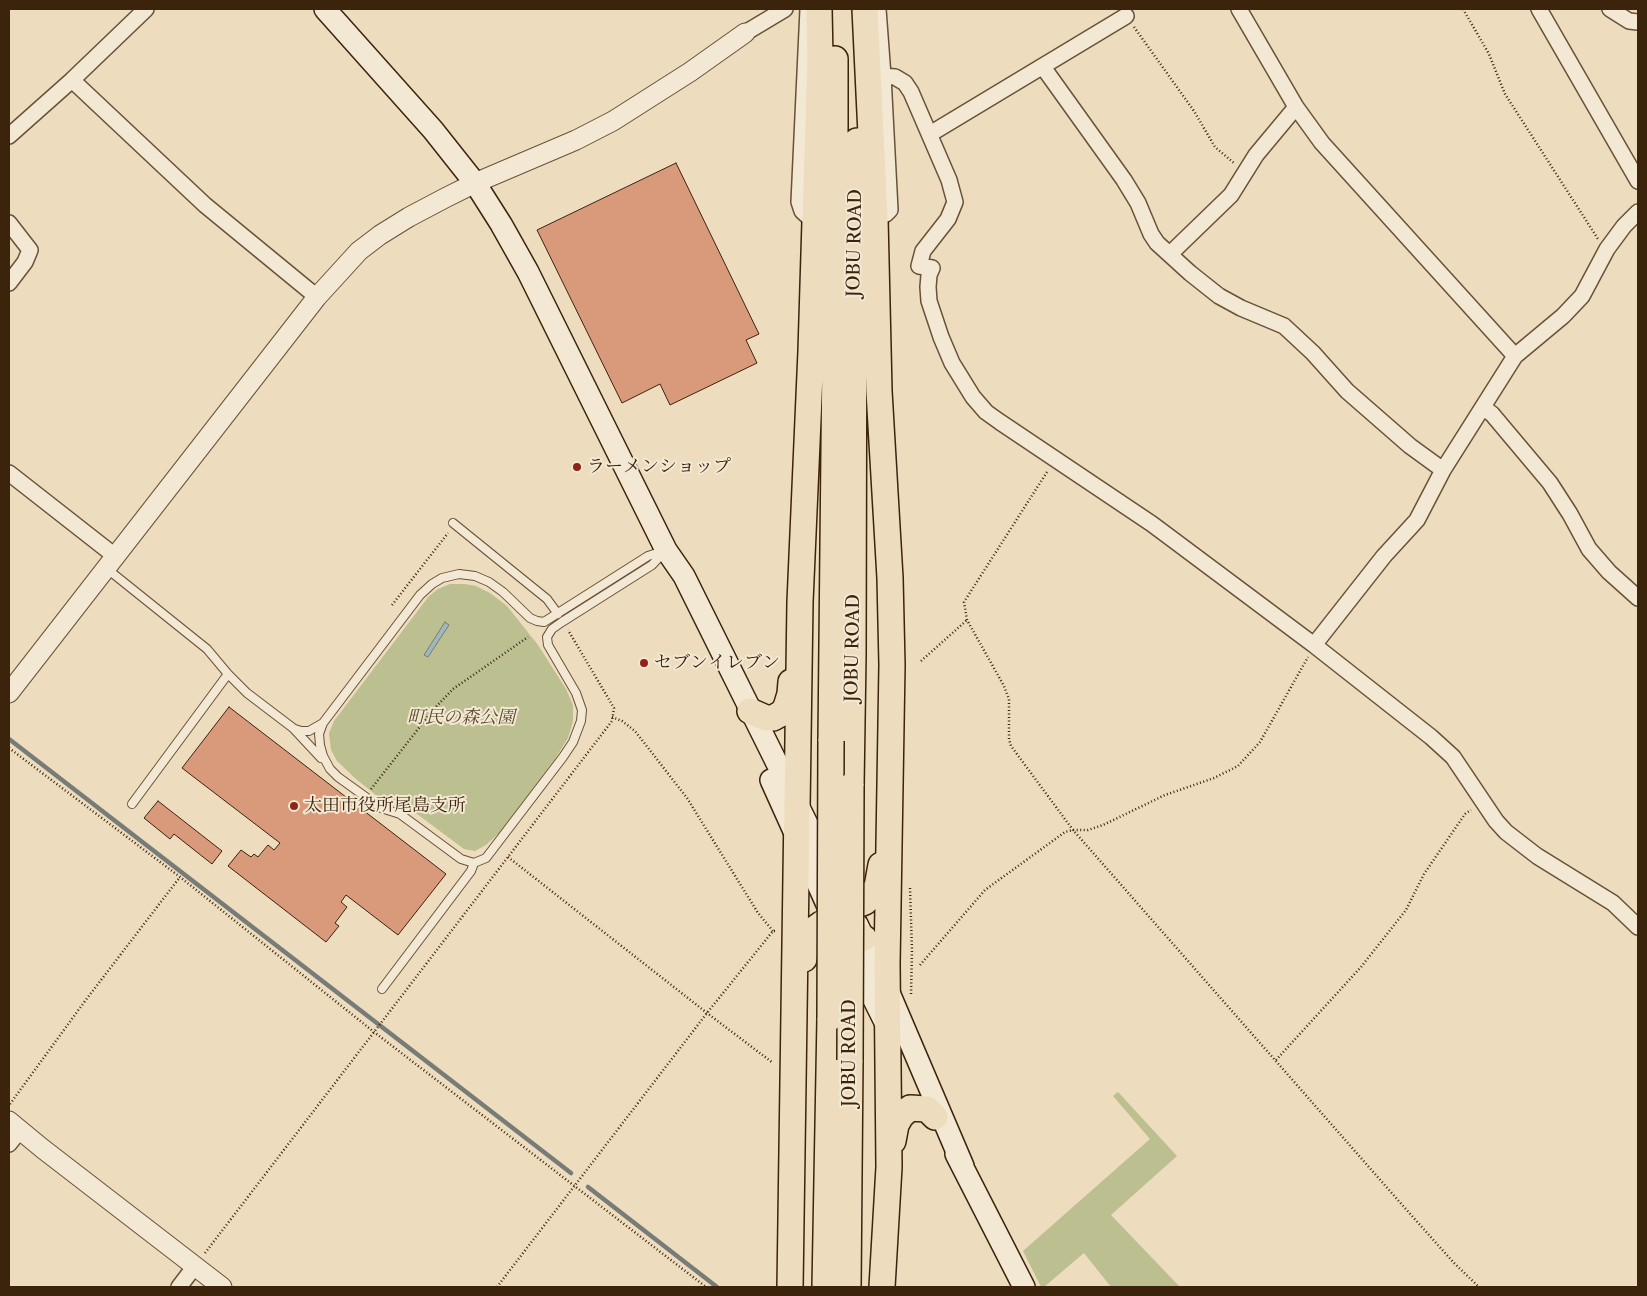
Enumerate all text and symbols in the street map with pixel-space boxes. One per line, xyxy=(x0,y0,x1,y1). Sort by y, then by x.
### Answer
street label: JOBU ROAD xyxy=(843,189,867,297)
place label: ラーメンショップ xyxy=(587,456,731,478)
marker: ラーメンショップ xyxy=(571,461,583,473)
street label: JOBU ROAD xyxy=(841,594,865,702)
place label: セブンイレブン xyxy=(654,652,780,674)
marker: セブンイレブン xyxy=(638,657,650,669)
park label: 町民の森公園 xyxy=(407,707,515,729)
place label: 太田市役所尾島支所 xyxy=(304,795,466,817)
marker: 太田市役所尾島支所 xyxy=(288,800,300,812)
street label: JOBU ROAD xyxy=(839,999,861,1107)

